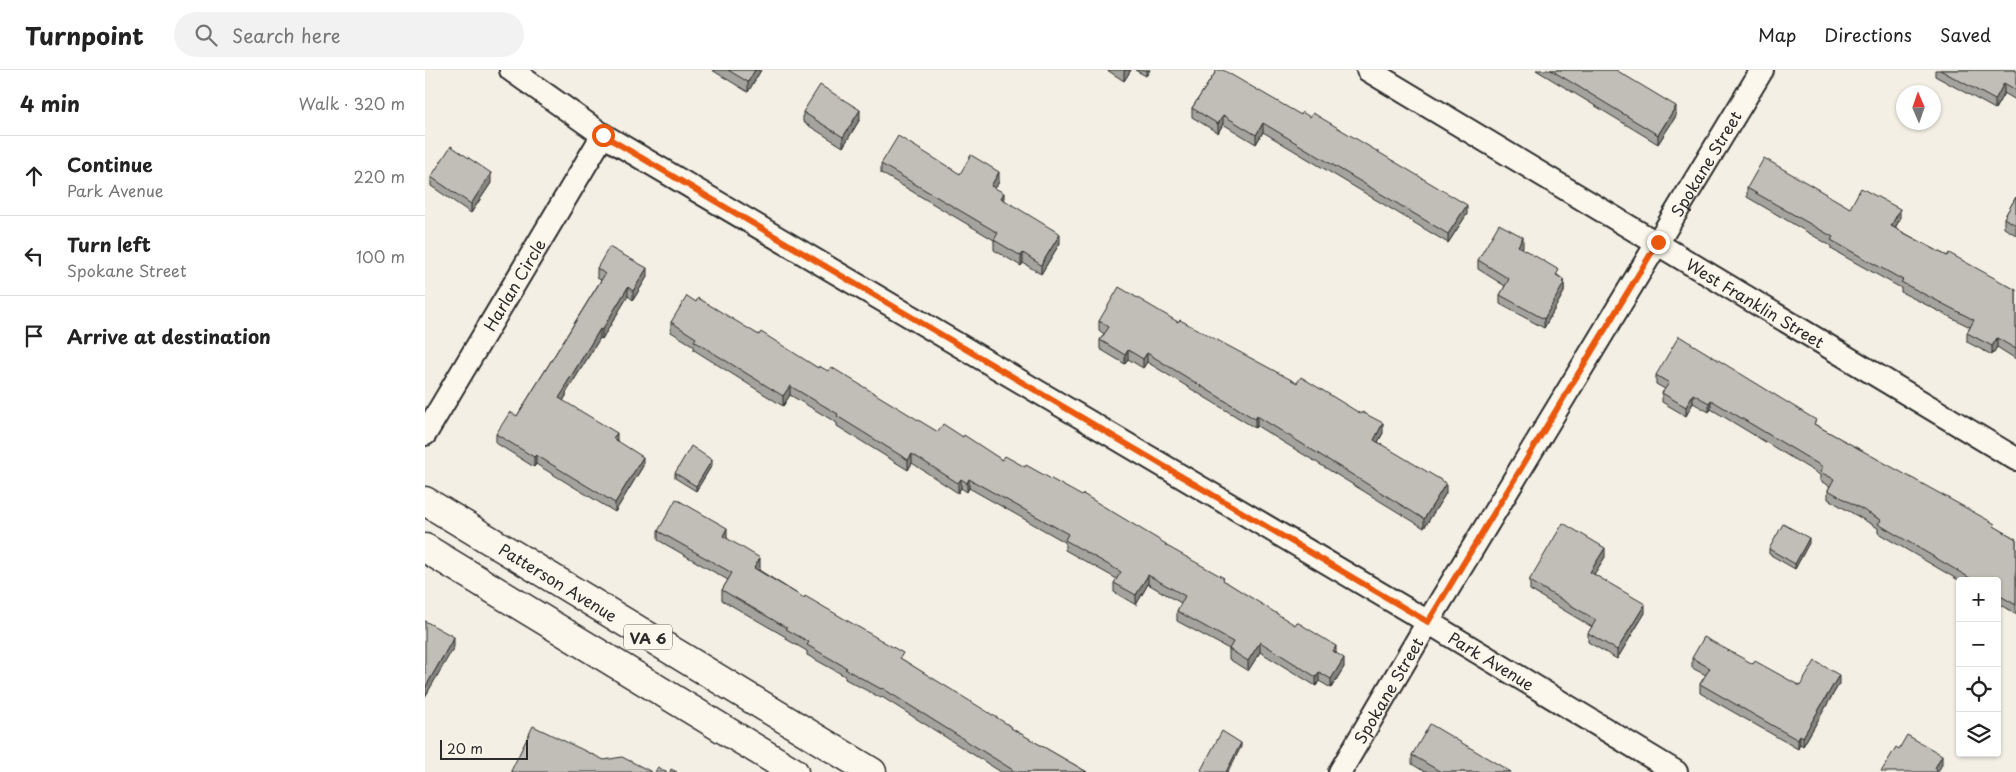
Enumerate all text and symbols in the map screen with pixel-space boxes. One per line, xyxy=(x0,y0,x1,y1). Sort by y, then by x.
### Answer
search box xyxy=(174,12,524,57)
text: Turnpoint xyxy=(25,17,144,53)
icon: search xyxy=(192,21,220,49)
text: Search here xyxy=(232,21,341,49)
text: Map xyxy=(1758,21,1796,48)
text: Directions xyxy=(1824,21,1912,48)
text: Saved xyxy=(1940,21,1991,48)
north arrow xyxy=(1896,85,1941,130)
text: 4 min xyxy=(20,87,80,119)
text: Walk · 320 m xyxy=(299,91,405,115)
street label: Spokane Street xyxy=(1664,106,1747,221)
route start xyxy=(592,124,615,147)
text: Continue xyxy=(67,150,153,178)
icon: ahead xyxy=(20,162,48,190)
text: 220 m xyxy=(354,164,405,188)
text: Park Avenue xyxy=(67,178,164,202)
text: Turn left xyxy=(67,230,151,258)
route end xyxy=(1647,231,1670,254)
street label: Harlan Circle xyxy=(477,234,551,335)
icon: left xyxy=(20,242,48,270)
text: 100 m xyxy=(356,244,405,268)
street label: West Franklin Street xyxy=(1682,252,1830,354)
text: Spokane Street xyxy=(67,258,187,282)
icon: arrive xyxy=(20,322,48,350)
text: Arrive at destination xyxy=(67,322,271,350)
street label: Patterson Avenue xyxy=(495,537,622,627)
map controls xyxy=(1956,577,2001,757)
button: + xyxy=(1956,577,2001,622)
button: − xyxy=(1956,622,2001,667)
road number: VA 6 xyxy=(624,624,672,650)
street label: Park Avenue xyxy=(1444,625,1539,696)
street label: Spokane Street xyxy=(1347,632,1429,748)
button: locate xyxy=(1956,667,2001,712)
button: layers xyxy=(1956,712,2001,757)
scale bar xyxy=(440,737,527,760)
text: 20 m xyxy=(447,738,483,759)

